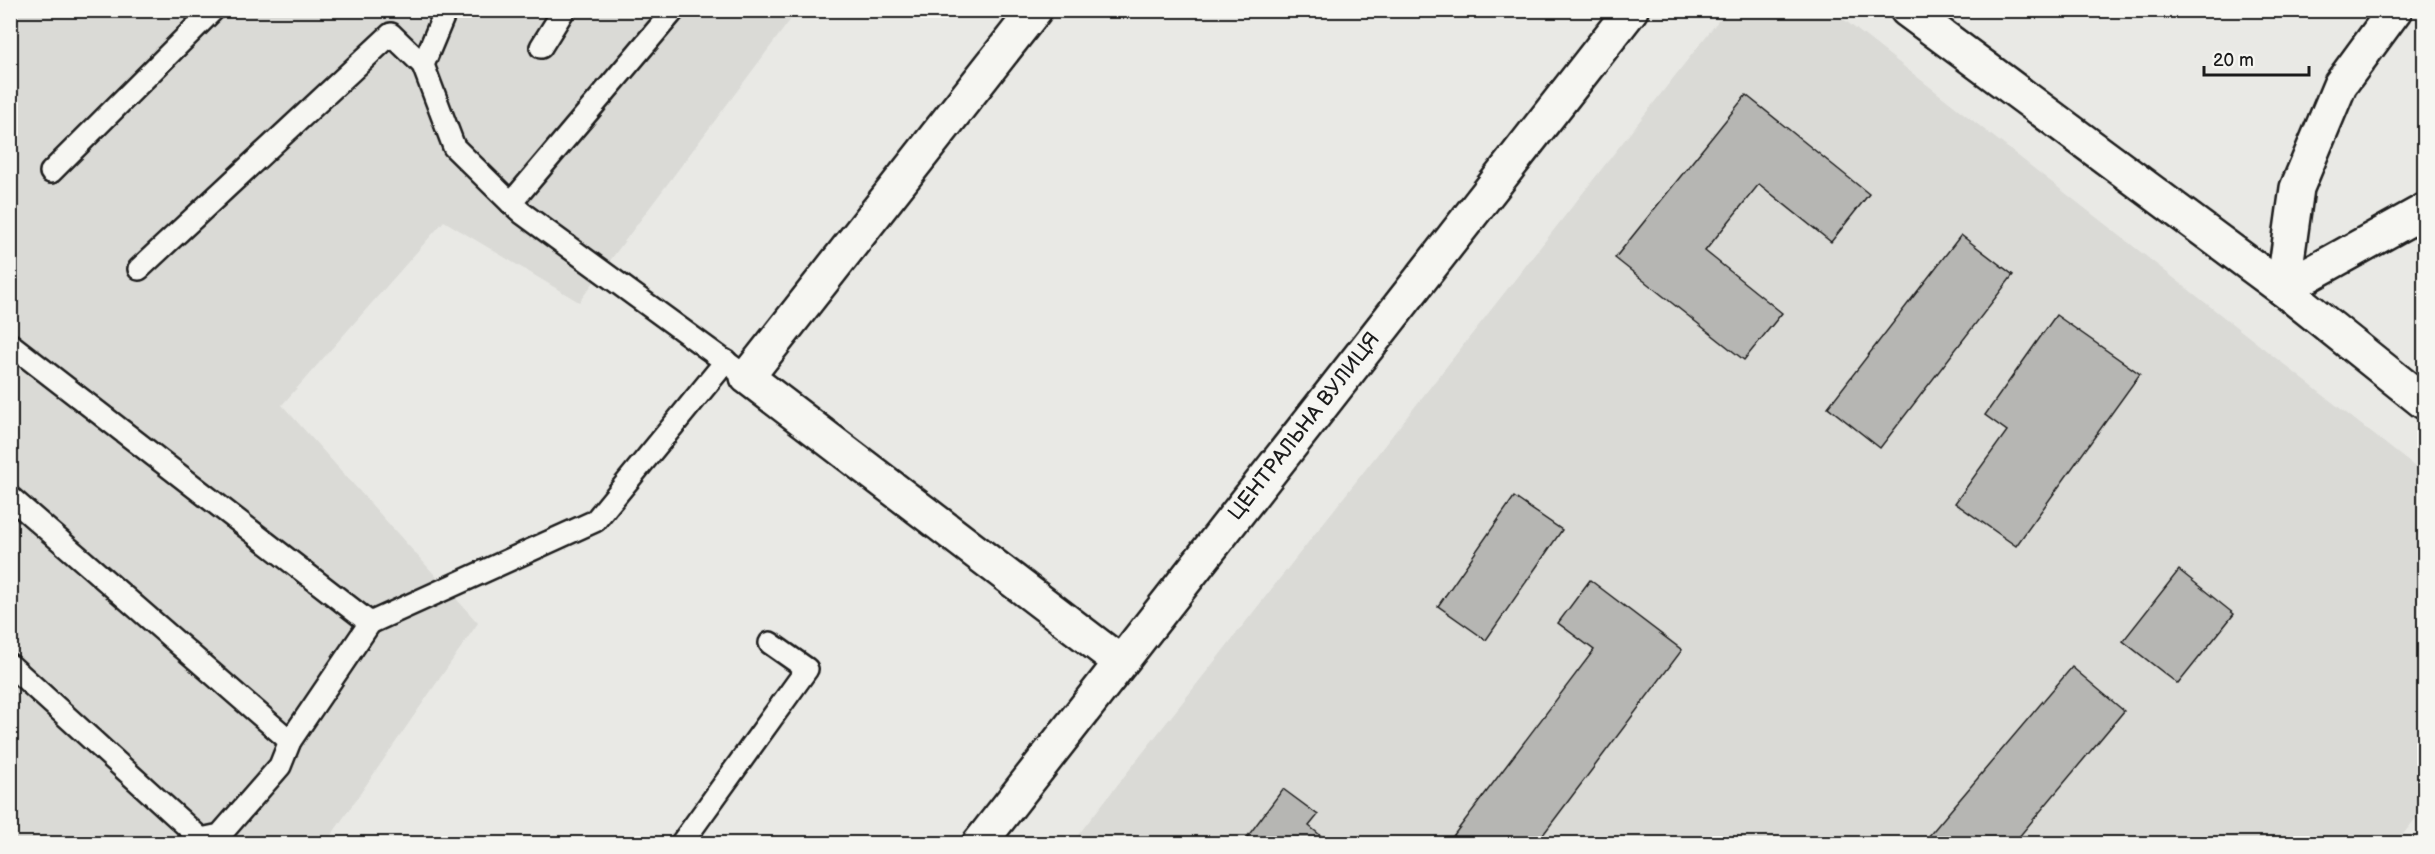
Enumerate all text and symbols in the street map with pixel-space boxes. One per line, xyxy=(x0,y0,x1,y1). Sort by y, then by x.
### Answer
scale bar xyxy=(2204,39,2309,77)
text: 20 m xyxy=(2213,50,2254,71)
street label: ЦЕНТРАЛЬНА ВУЛИЦЯ xyxy=(1223,327,1385,525)

